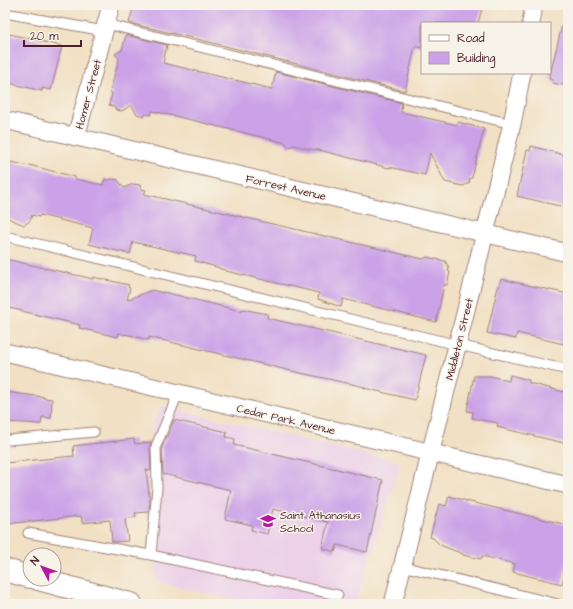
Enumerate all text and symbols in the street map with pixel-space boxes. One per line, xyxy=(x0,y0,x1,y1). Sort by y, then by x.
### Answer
scale bar xyxy=(24,22,81,48)
legend xyxy=(421,22,551,74)
text: 20 m xyxy=(30,28,59,45)
text: Road xyxy=(457,30,485,47)
text: Building xyxy=(457,50,495,68)
street label: Homer Street xyxy=(72,57,105,131)
street label: Forrest Avenue xyxy=(244,171,328,204)
street label: Middleton Street xyxy=(442,296,477,382)
street label: Cedar Park Avenue xyxy=(235,401,337,438)
place label: Saint Athanasius School xyxy=(280,508,361,536)
school or university icon: Saint Athanasius School xyxy=(259,512,277,530)
north arrow xyxy=(22,547,62,587)
text: N xyxy=(27,553,43,568)

